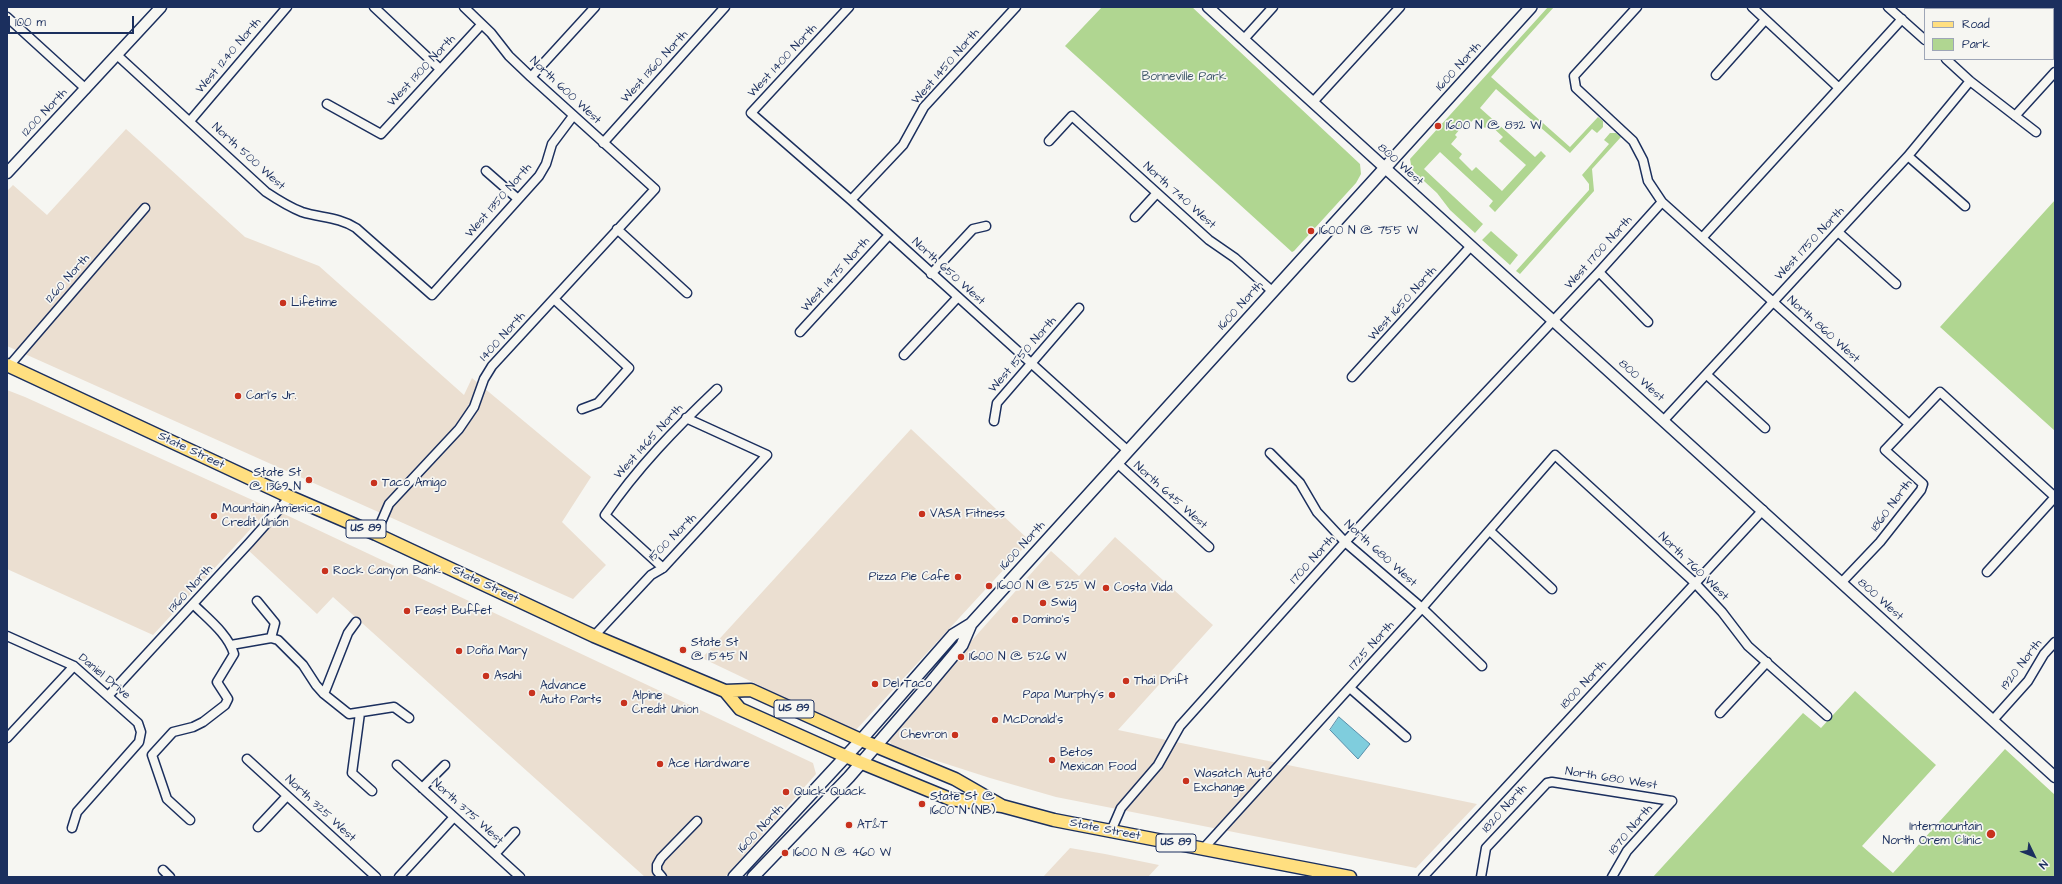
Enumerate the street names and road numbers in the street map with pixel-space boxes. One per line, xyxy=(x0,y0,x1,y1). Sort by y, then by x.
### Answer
street label: West 1240 North xyxy=(193,15,265,97)
street label: West 1400 North xyxy=(745,21,821,101)
street label: West 1450 North xyxy=(909,26,983,108)
street label: West 1360 North xyxy=(619,28,691,106)
street label: West 1300 North xyxy=(385,32,459,110)
street label: 1600 North xyxy=(1433,40,1485,94)
street label: North 600 West xyxy=(526,54,604,128)
street label: 1200 North xyxy=(19,86,71,140)
street label: North 500 West xyxy=(208,120,288,194)
street label: 800 West xyxy=(1374,141,1426,189)
street label: North 740 West xyxy=(1140,160,1218,232)
street label: West 1350 North xyxy=(463,161,535,241)
street label: West 1750 North xyxy=(1772,204,1848,284)
street label: West 1700 North xyxy=(1562,213,1636,293)
street label: West 1475 North xyxy=(799,235,873,315)
street label: North 650 West xyxy=(908,235,988,309)
street label: 1260 North xyxy=(43,252,93,306)
street label: West 1650 North xyxy=(1366,264,1440,344)
street label: 1600 North xyxy=(1215,279,1267,333)
street label: North 860 West xyxy=(1784,294,1862,366)
street label: 1400 North xyxy=(477,309,529,365)
street label: West 1550 North xyxy=(986,314,1060,396)
street label: 800 West xyxy=(1615,357,1667,405)
street label: West 1465 North xyxy=(612,402,686,482)
street label: State Street xyxy=(155,429,227,473)
street label: North 645 West xyxy=(1130,459,1210,533)
street label: 1860 North xyxy=(1868,477,1916,535)
street label: 1500 North xyxy=(646,511,700,565)
street label: North 680 West xyxy=(1341,518,1419,590)
street label: 1600 North xyxy=(997,519,1049,573)
road number: US 89 xyxy=(346,520,386,538)
street label: North 760 West xyxy=(1655,530,1731,604)
street label: 1700 North xyxy=(1287,533,1339,587)
street label: 1360 North xyxy=(166,562,216,616)
street label: State Street xyxy=(449,563,521,607)
street label: 800 West xyxy=(1854,576,1906,624)
street label: 1725 North xyxy=(1346,619,1398,673)
street label: 1920 North xyxy=(1998,637,2046,693)
street label: Daniel Drive xyxy=(75,651,133,703)
street label: 1800 North xyxy=(1558,658,1610,712)
road number: US 89 xyxy=(774,700,814,718)
street label: North 680 West xyxy=(1564,765,1658,793)
street label: North 325 West xyxy=(282,773,358,845)
street label: North 375 West xyxy=(428,776,506,848)
street label: 1820 North xyxy=(1479,782,1531,836)
street label: 1600 North xyxy=(735,802,787,856)
street label: 1870 North xyxy=(1606,802,1656,858)
street label: State Street xyxy=(1068,816,1142,844)
road number: US 89 xyxy=(1156,834,1196,852)

